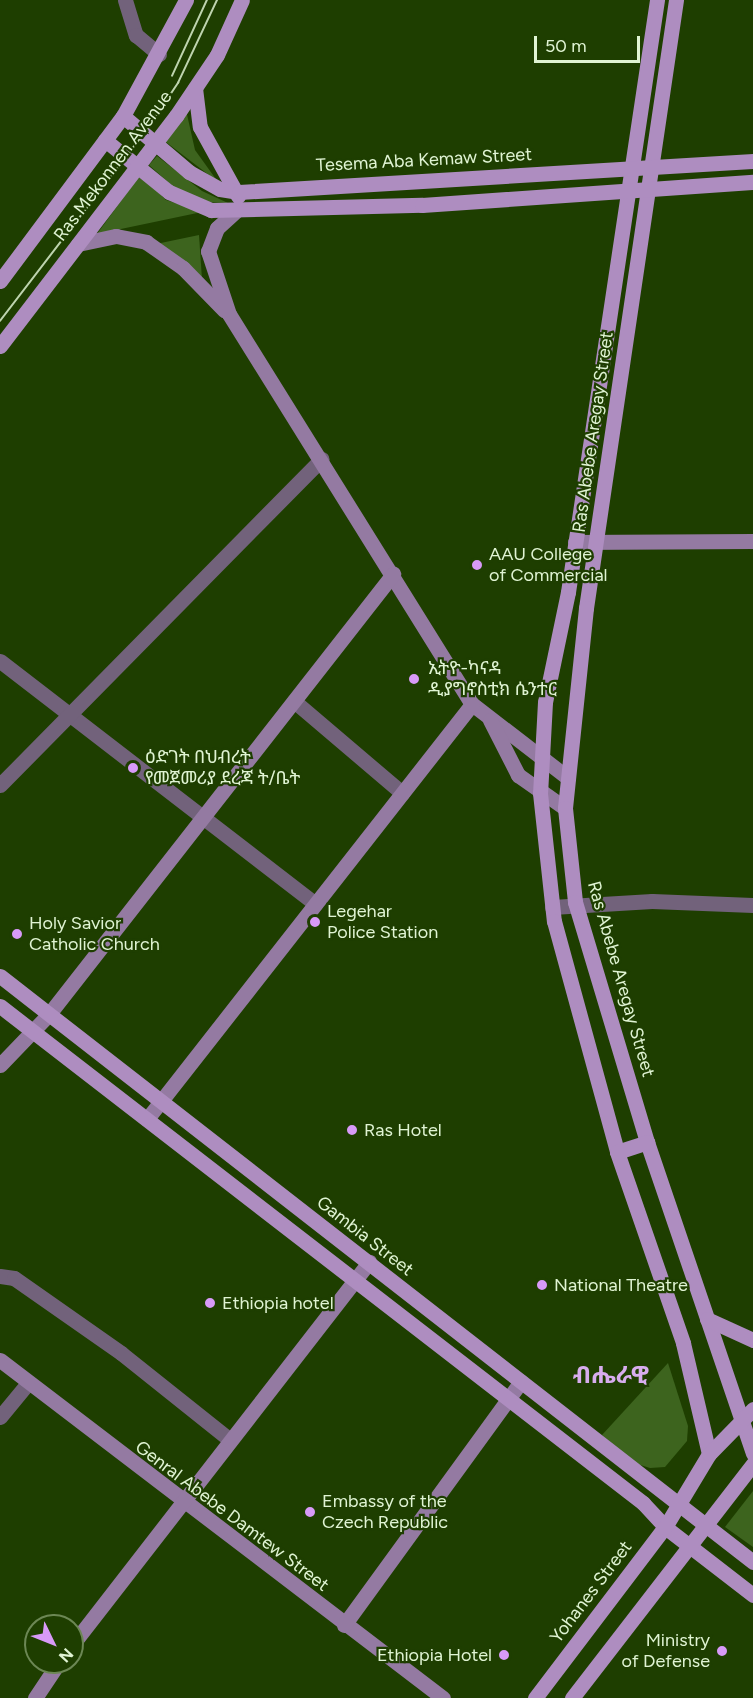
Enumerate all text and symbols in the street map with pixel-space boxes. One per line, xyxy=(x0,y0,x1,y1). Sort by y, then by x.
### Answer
scale bar xyxy=(537,24,644,62)
text: 50 m xyxy=(545,35,587,57)
street label: Ras Mekonnen Avenue xyxy=(49,87,177,245)
street label: Tesema Aba Kemaw Street xyxy=(316,144,532,176)
street label: Ras Abebe Aregay Street xyxy=(568,330,618,534)
place label: AAU College of Commercial xyxy=(489,544,608,586)
marker: AAU College of Commercial xyxy=(470,558,484,572)
place label: ኢትዮ-ካናዳ ዲያግኖስቲክ ሴንተር xyxy=(428,658,557,700)
marker: ኢትዮ-ካናዳ ዲያግኖስቲክ ሴንተር xyxy=(405,670,423,688)
place label: ዕድገት በህብረት የመጀመሪያ ደረጃ ት/ቤት xyxy=(145,747,300,789)
marker: ዕድገት በህብረት የመጀመሪያ ደረጃ ት/ቤት xyxy=(126,761,140,775)
street label: Ras Abebe Aregay Street xyxy=(583,879,659,1079)
place label: Legehar Police Station xyxy=(327,901,438,944)
place label: Holy Savior Catholic Church xyxy=(29,913,160,956)
marker: Legehar Police Station xyxy=(308,915,322,929)
marker: Holy Savior Catholic Church xyxy=(10,927,24,941)
place label: Ras Hotel xyxy=(364,1119,442,1141)
marker: Ras Hotel xyxy=(345,1123,359,1137)
street label: Gambia Street xyxy=(312,1191,418,1281)
place label: National Theatre xyxy=(554,1274,688,1296)
marker: National Theatre xyxy=(535,1278,549,1292)
place label: Ethiopia hotel xyxy=(222,1292,334,1314)
marker: Ethiopia hotel xyxy=(203,1296,217,1310)
district label: ብሔራዊ xyxy=(573,1361,649,1389)
street label: Genral Abebe Damtew Street xyxy=(131,1436,333,1596)
place label: Embassy of the Czech Republic xyxy=(322,1491,448,1534)
marker: Embassy of the Czech Republic xyxy=(303,1505,317,1519)
street label: Yohanes Street xyxy=(545,1537,637,1647)
north arrow xyxy=(24,1614,84,1674)
place label: Ministry of Defense xyxy=(622,1630,710,1672)
text: N xyxy=(55,1644,77,1666)
place label: Ethiopia Hotel xyxy=(377,1644,492,1666)
marker: Ministry of Defense xyxy=(715,1644,729,1658)
marker: Ethiopia Hotel xyxy=(497,1648,511,1662)

